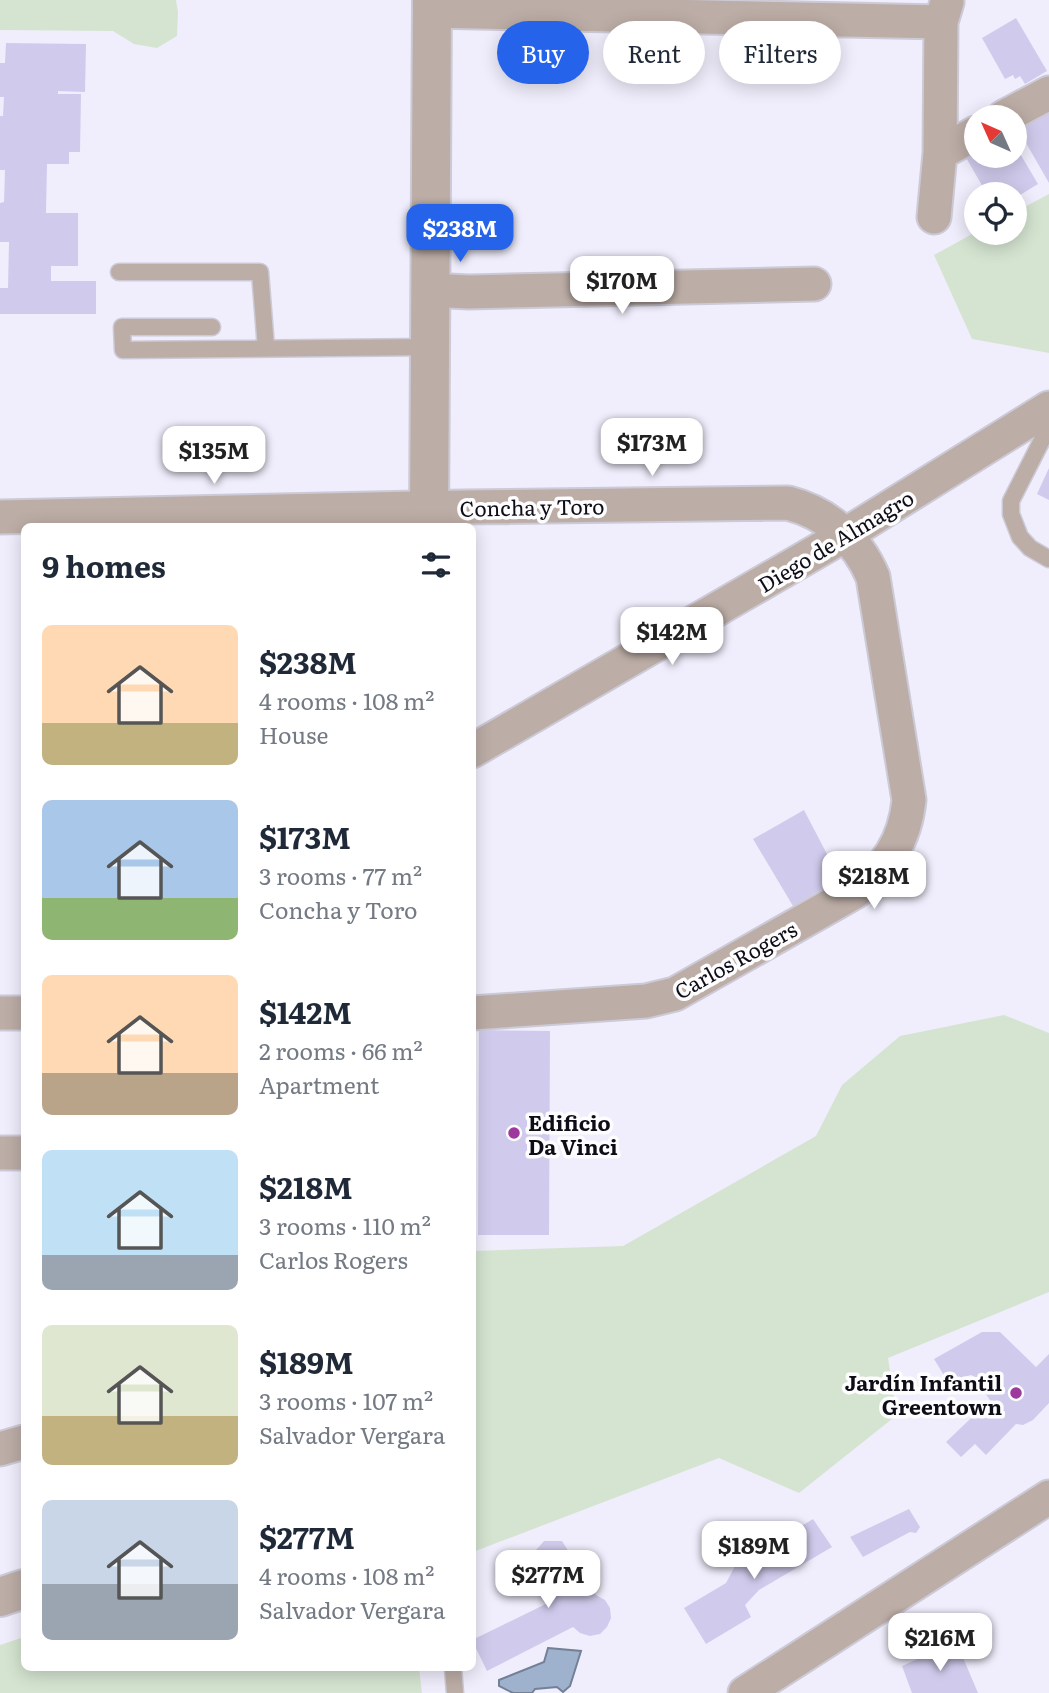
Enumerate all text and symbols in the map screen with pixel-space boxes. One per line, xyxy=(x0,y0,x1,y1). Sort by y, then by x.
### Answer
chip: Buy xyxy=(497,21,589,84)
chip: Rent xyxy=(603,21,705,84)
chip: Filters xyxy=(719,21,841,84)
north arrow xyxy=(964,105,1027,168)
map controls xyxy=(964,105,1027,245)
button: locate xyxy=(964,182,1027,245)
pin: $238M xyxy=(411,204,509,264)
text: $238M xyxy=(422,210,498,244)
pin: $170M xyxy=(573,256,671,316)
text: $170M xyxy=(586,262,658,296)
pin: $173M xyxy=(603,419,701,478)
text: $173M xyxy=(617,424,687,458)
pin: $135M xyxy=(165,426,263,486)
text: $135M xyxy=(178,432,250,466)
street label: Diego de Almagro xyxy=(751,481,919,599)
street label: Concha y Toro xyxy=(459,489,605,523)
text: 9 homes xyxy=(42,543,166,587)
icon: filters xyxy=(417,546,455,584)
pin: $142M xyxy=(623,608,721,667)
text: $142M xyxy=(636,613,708,647)
text: $238M xyxy=(259,639,357,683)
icon: home xyxy=(98,653,182,737)
text: 4 rooms · 108 m² xyxy=(259,683,434,717)
text: House xyxy=(259,717,328,751)
text: $173M xyxy=(259,814,351,858)
icon: home xyxy=(98,828,182,912)
pin: $218M xyxy=(825,852,923,911)
text: $218M xyxy=(838,857,910,891)
text: 3 rooms · 77 m² xyxy=(259,858,422,892)
text: Concha y Toro xyxy=(259,892,418,926)
street label: Carlos Rogers xyxy=(668,912,802,1006)
text: $142M xyxy=(259,989,352,1033)
icon: home xyxy=(98,1003,182,1087)
text: 2 rooms · 66 m² xyxy=(259,1033,423,1067)
text: Apartment xyxy=(259,1067,379,1101)
place label: Edificio Da Vinci xyxy=(528,1106,618,1161)
marker: Edificio Da Vinci xyxy=(506,1125,522,1141)
text: $218M xyxy=(259,1164,353,1208)
icon: home xyxy=(98,1178,182,1262)
text: 3 rooms · 110 m² xyxy=(259,1208,431,1242)
text: Carlos Rogers xyxy=(259,1242,408,1276)
text: $189M xyxy=(259,1339,354,1383)
icon: home xyxy=(98,1353,182,1437)
place label: Jardín Infantil Greentown xyxy=(845,1366,1002,1421)
text: 3 rooms · 107 m² xyxy=(259,1383,433,1417)
marker: Jardín Infantil Greentown xyxy=(1008,1385,1024,1401)
text: Salvador Vergara xyxy=(259,1417,445,1451)
text: $277M xyxy=(259,1514,355,1558)
pin: $189M xyxy=(705,1522,803,1581)
text: $189M xyxy=(718,1527,790,1561)
icon: home xyxy=(98,1528,182,1612)
pin: $277M xyxy=(499,1550,597,1610)
text: $277M xyxy=(511,1556,585,1590)
text: 4 rooms · 108 m² xyxy=(259,1558,434,1592)
text: Salvador Vergara xyxy=(259,1592,445,1626)
pin: $216M xyxy=(891,1614,989,1673)
text: $216M xyxy=(904,1619,976,1653)

